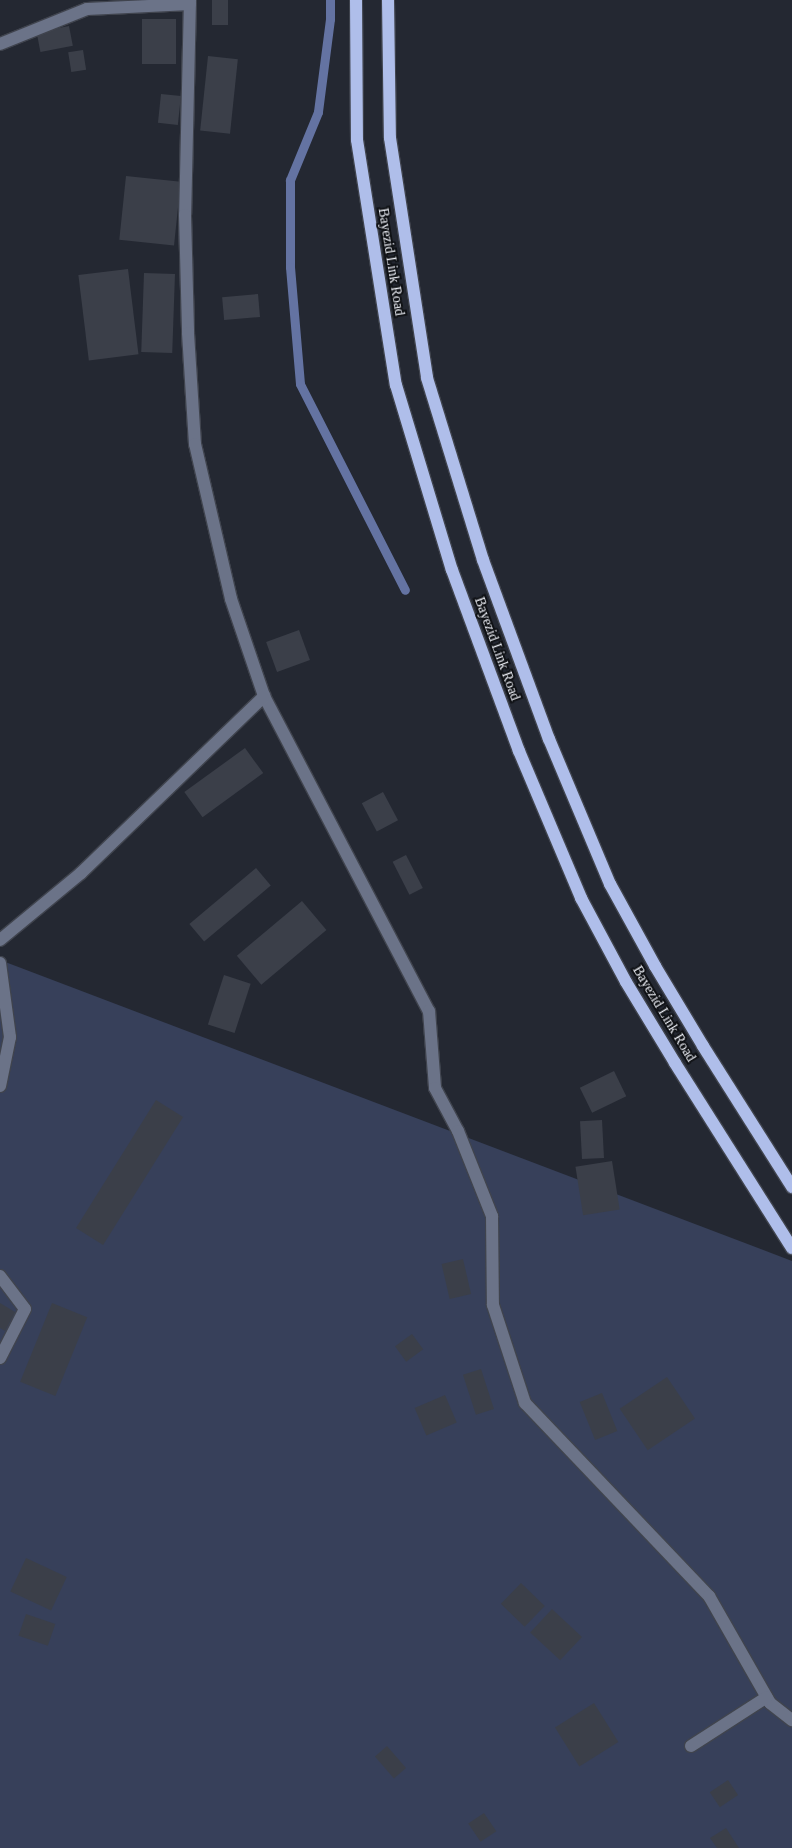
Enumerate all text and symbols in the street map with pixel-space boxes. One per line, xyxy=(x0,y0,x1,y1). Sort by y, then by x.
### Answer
street label: Bayezid Link Road xyxy=(374,207,408,317)
street label: Bayezid Link Road xyxy=(470,595,524,703)
street label: Bayezid Link Road xyxy=(629,963,699,1065)

